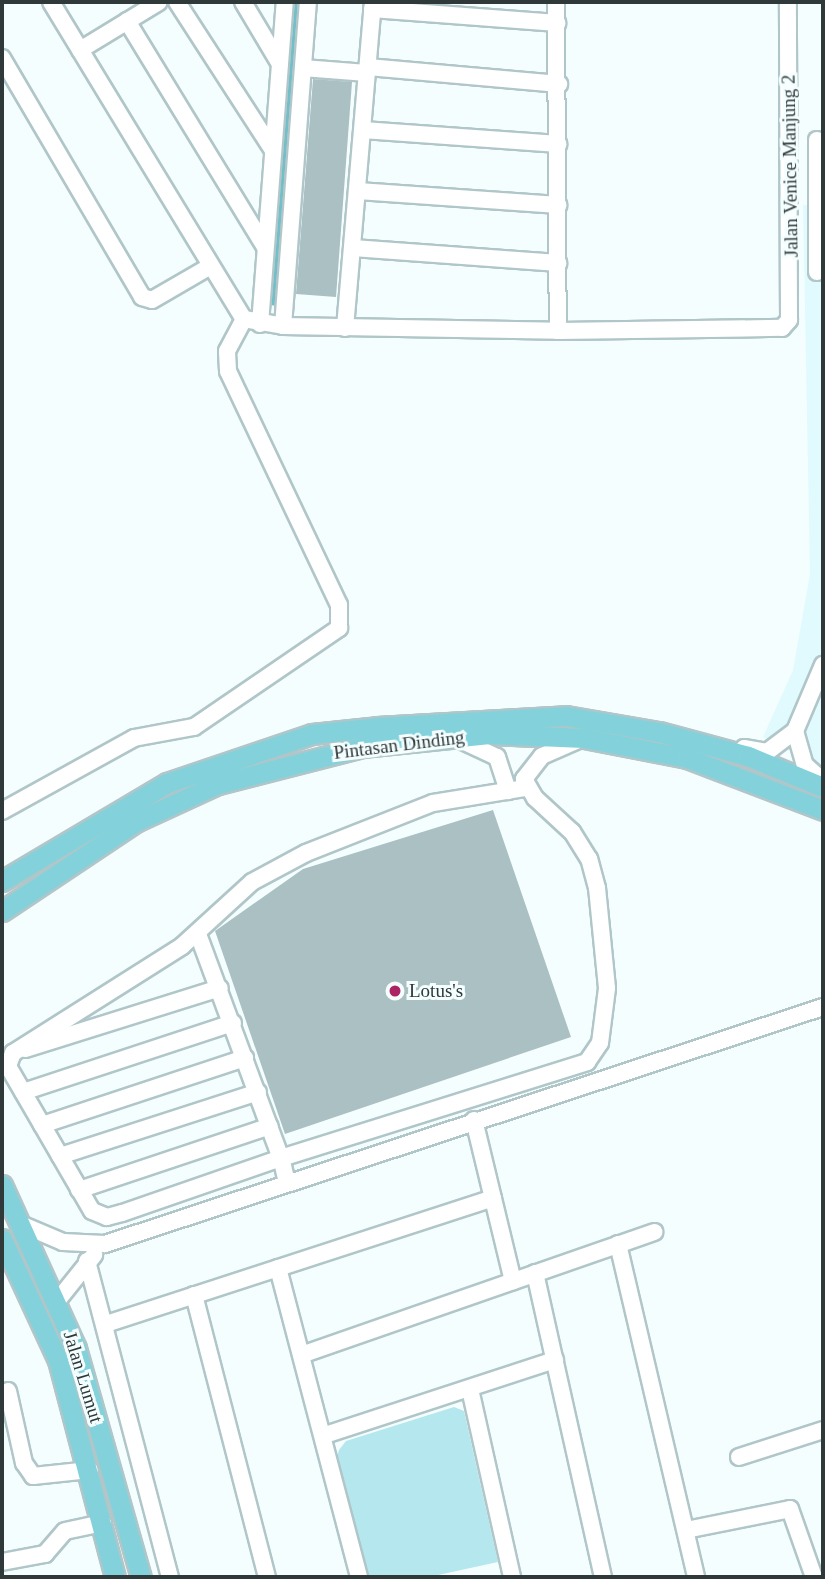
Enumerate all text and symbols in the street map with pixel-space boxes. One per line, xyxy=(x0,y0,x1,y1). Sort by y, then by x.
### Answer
street label: Jalan Venice Manjung 2 xyxy=(777,74,803,258)
street label: Pintasan Dinding xyxy=(332,726,466,764)
place label: Lotus's xyxy=(409,980,463,1002)
marker: Lotus's xyxy=(387,983,403,999)
street label: Jalan Lumut xyxy=(58,1329,108,1425)

